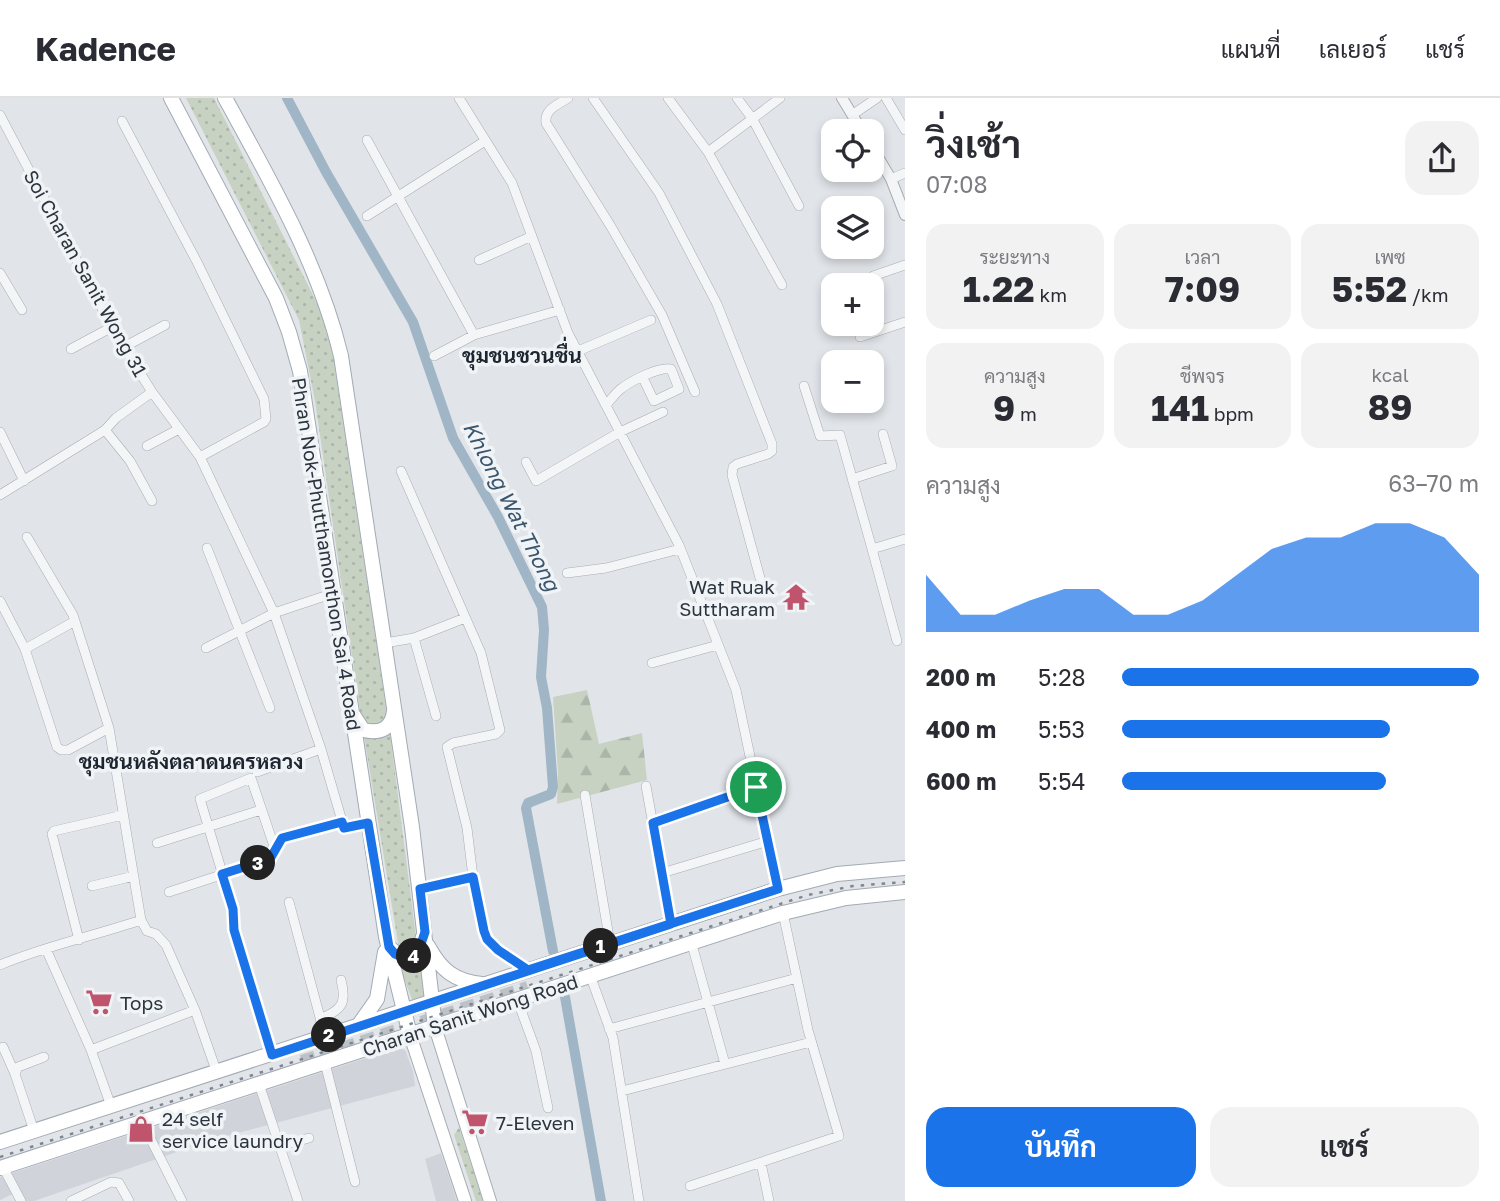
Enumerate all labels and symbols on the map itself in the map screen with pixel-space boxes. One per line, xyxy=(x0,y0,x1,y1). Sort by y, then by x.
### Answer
street label: Soi Charan Sanit Wong 31 xyxy=(20,166,152,380)
district label: ชุมชนชวนชื่น xyxy=(462,336,582,371)
street label: Phran Nok-Phutthamonthon Sai 4 Road xyxy=(288,376,366,732)
water label: Khlong Wat Thong xyxy=(458,417,567,597)
place label: Wat Ruak Suttharam xyxy=(679,575,775,620)
temple icon: Wat Ruak Suttharam xyxy=(781,582,811,612)
district label: ชุมชนหลังตลาดนครหลวง xyxy=(79,748,303,777)
pin xyxy=(726,757,786,817)
pin: 3 xyxy=(240,846,276,880)
pin: 1 xyxy=(584,928,618,964)
pin: 4 xyxy=(396,938,432,974)
street label: Charan Sanit Wong Road xyxy=(359,969,581,1061)
supermarket icon: Tops xyxy=(84,987,114,1017)
place label: Tops xyxy=(120,991,163,1014)
pin: 2 xyxy=(312,1018,346,1052)
place label: 24 self service laundry xyxy=(162,1107,304,1152)
supermarket icon: 7-Eleven xyxy=(460,1107,490,1137)
place label: 7-Eleven xyxy=(496,1111,574,1134)
shop icon: 24 self service laundry xyxy=(126,1114,156,1144)

